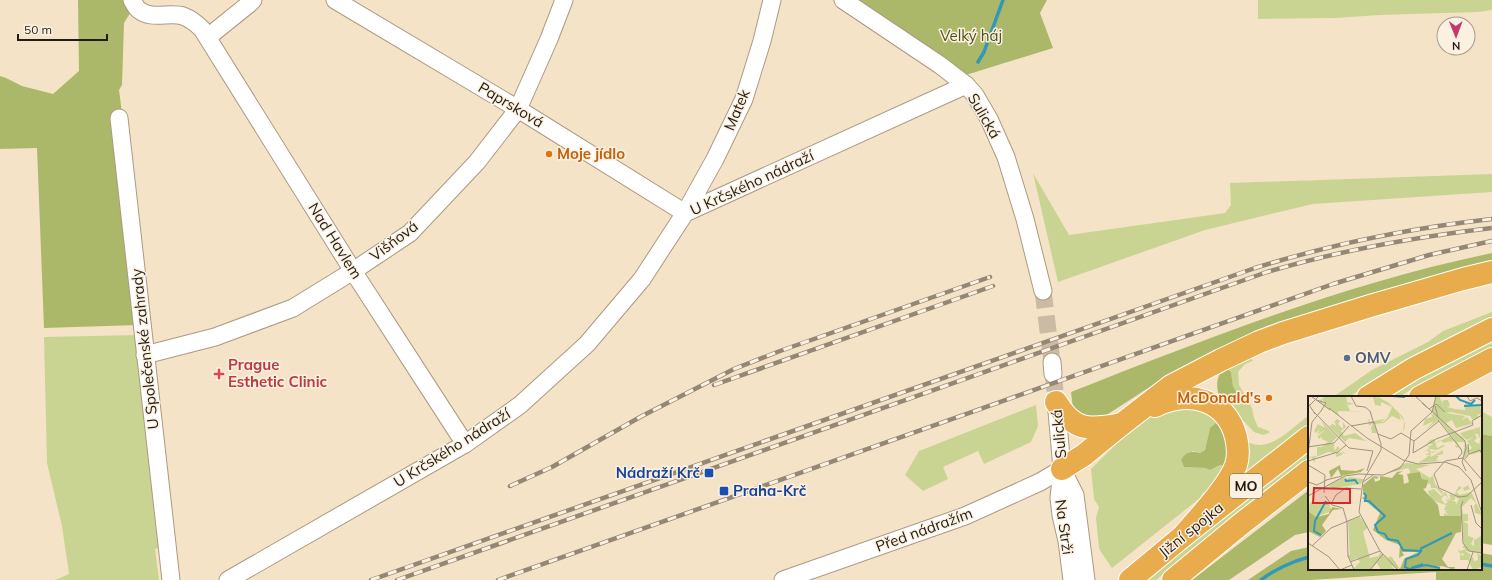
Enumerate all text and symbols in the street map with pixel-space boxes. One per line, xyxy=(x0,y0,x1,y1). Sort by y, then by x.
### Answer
scale bar xyxy=(18,16,107,42)
north arrow xyxy=(1436,16,1476,56)
text: 50 m xyxy=(24,22,52,37)
park label: Velký háj xyxy=(940,26,1002,45)
text: N xyxy=(1452,39,1460,53)
street label: Paprsková xyxy=(475,78,548,132)
street label: Matek xyxy=(719,86,754,133)
street label: Sulická xyxy=(964,90,1005,142)
place label: Moje jídlo xyxy=(557,144,625,163)
street label: U Krčského nádraží xyxy=(687,145,818,219)
marker: Moje jídlo xyxy=(544,149,554,159)
street label: Nad Havlem xyxy=(304,199,366,282)
street label: Višňová xyxy=(366,216,422,265)
street label: U Společenské zahrady xyxy=(127,268,162,430)
place label: OMV xyxy=(1355,348,1391,367)
marker: OMV xyxy=(1342,353,1352,363)
place label: Prague Esthetic Clinic xyxy=(228,355,328,391)
marker: Prague Esthetic Clinic xyxy=(213,368,225,380)
place label: McDonald's xyxy=(1177,388,1261,407)
marker: McDonald's xyxy=(1264,393,1274,403)
inset map xyxy=(1308,396,1482,570)
street label: U Krčského nádraží xyxy=(390,403,515,491)
street label: Sulická xyxy=(1047,409,1070,459)
place label: Nádraží Krč xyxy=(616,463,700,482)
marker: Nádraží Krč xyxy=(703,467,715,479)
road number: MO xyxy=(1230,474,1262,498)
place label: Praha-Krč xyxy=(733,481,807,500)
marker: Praha-Krč xyxy=(718,485,730,497)
street label: Na Strži xyxy=(1051,498,1078,556)
street label: Jižní spojka xyxy=(1154,498,1227,561)
street label: Před nádražím xyxy=(873,503,975,556)

